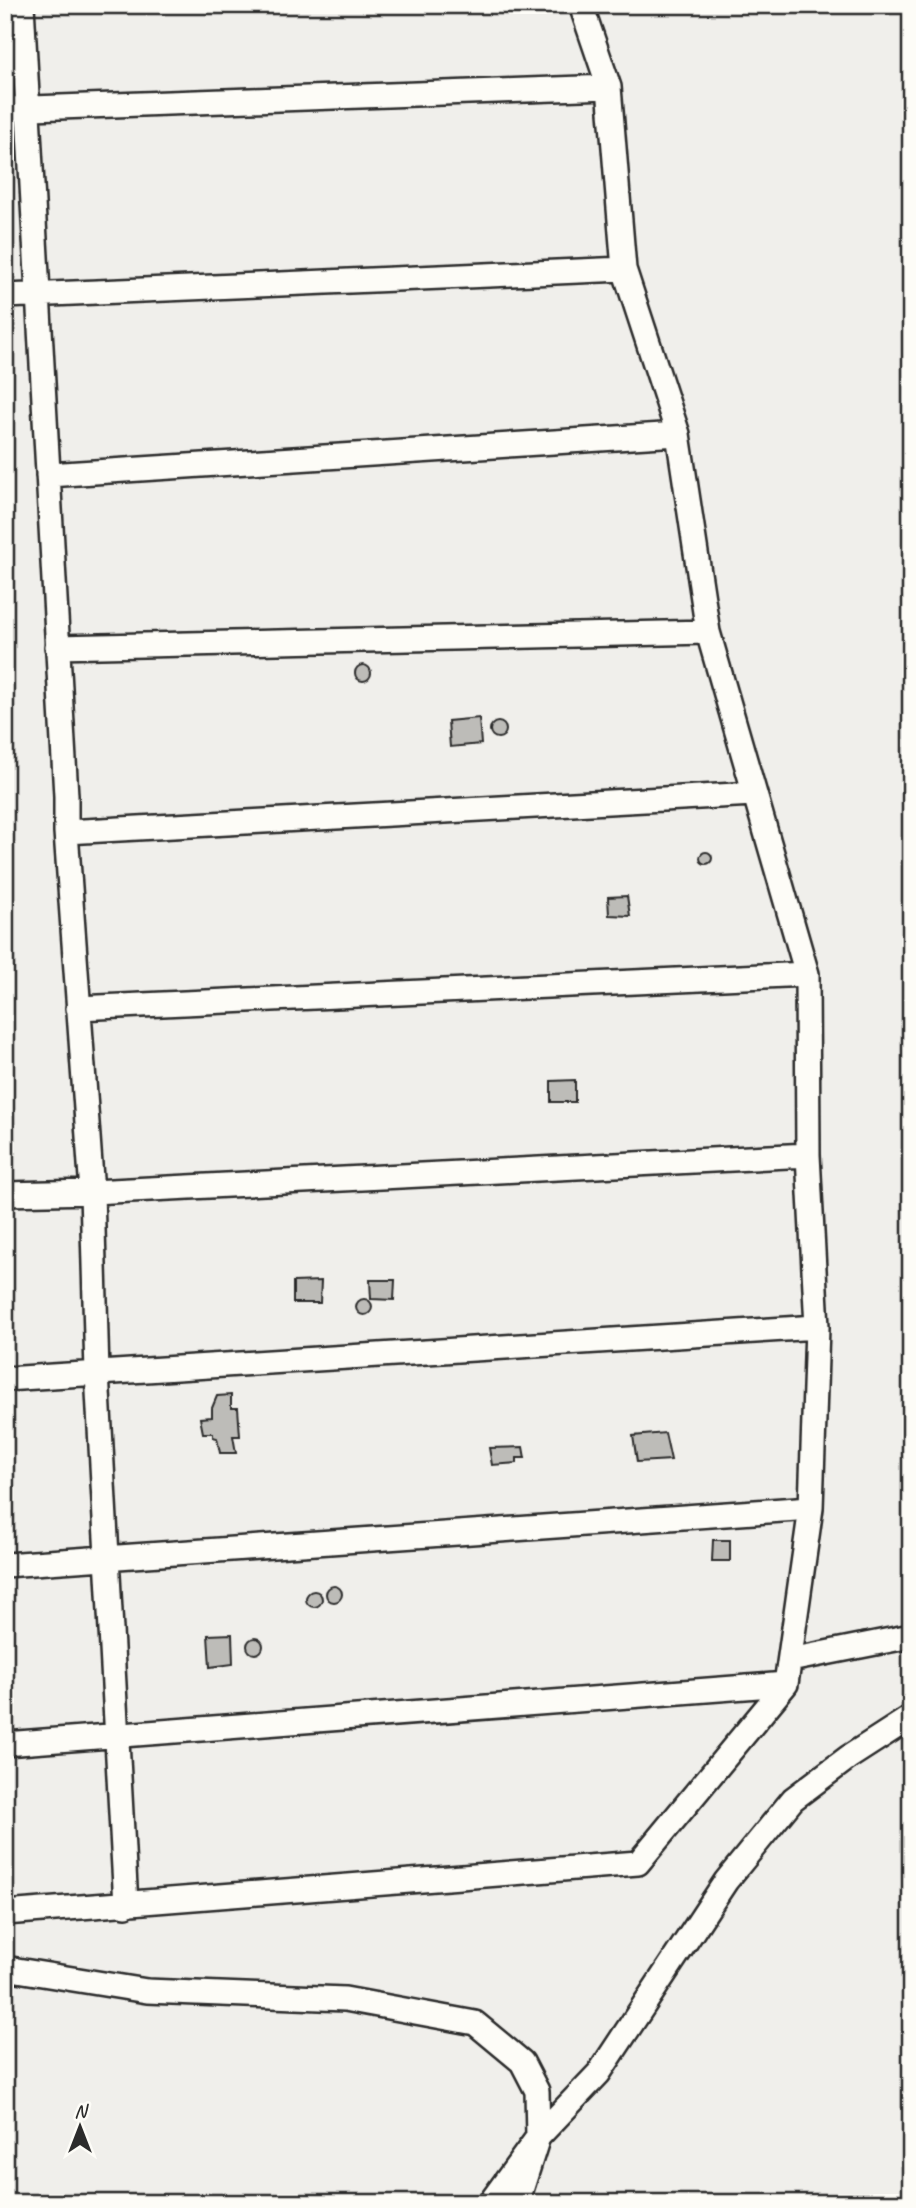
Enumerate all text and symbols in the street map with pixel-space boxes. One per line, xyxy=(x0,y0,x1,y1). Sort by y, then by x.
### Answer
north arrow xyxy=(46,2092,116,2162)
text: N xyxy=(74,2099,89,2123)

